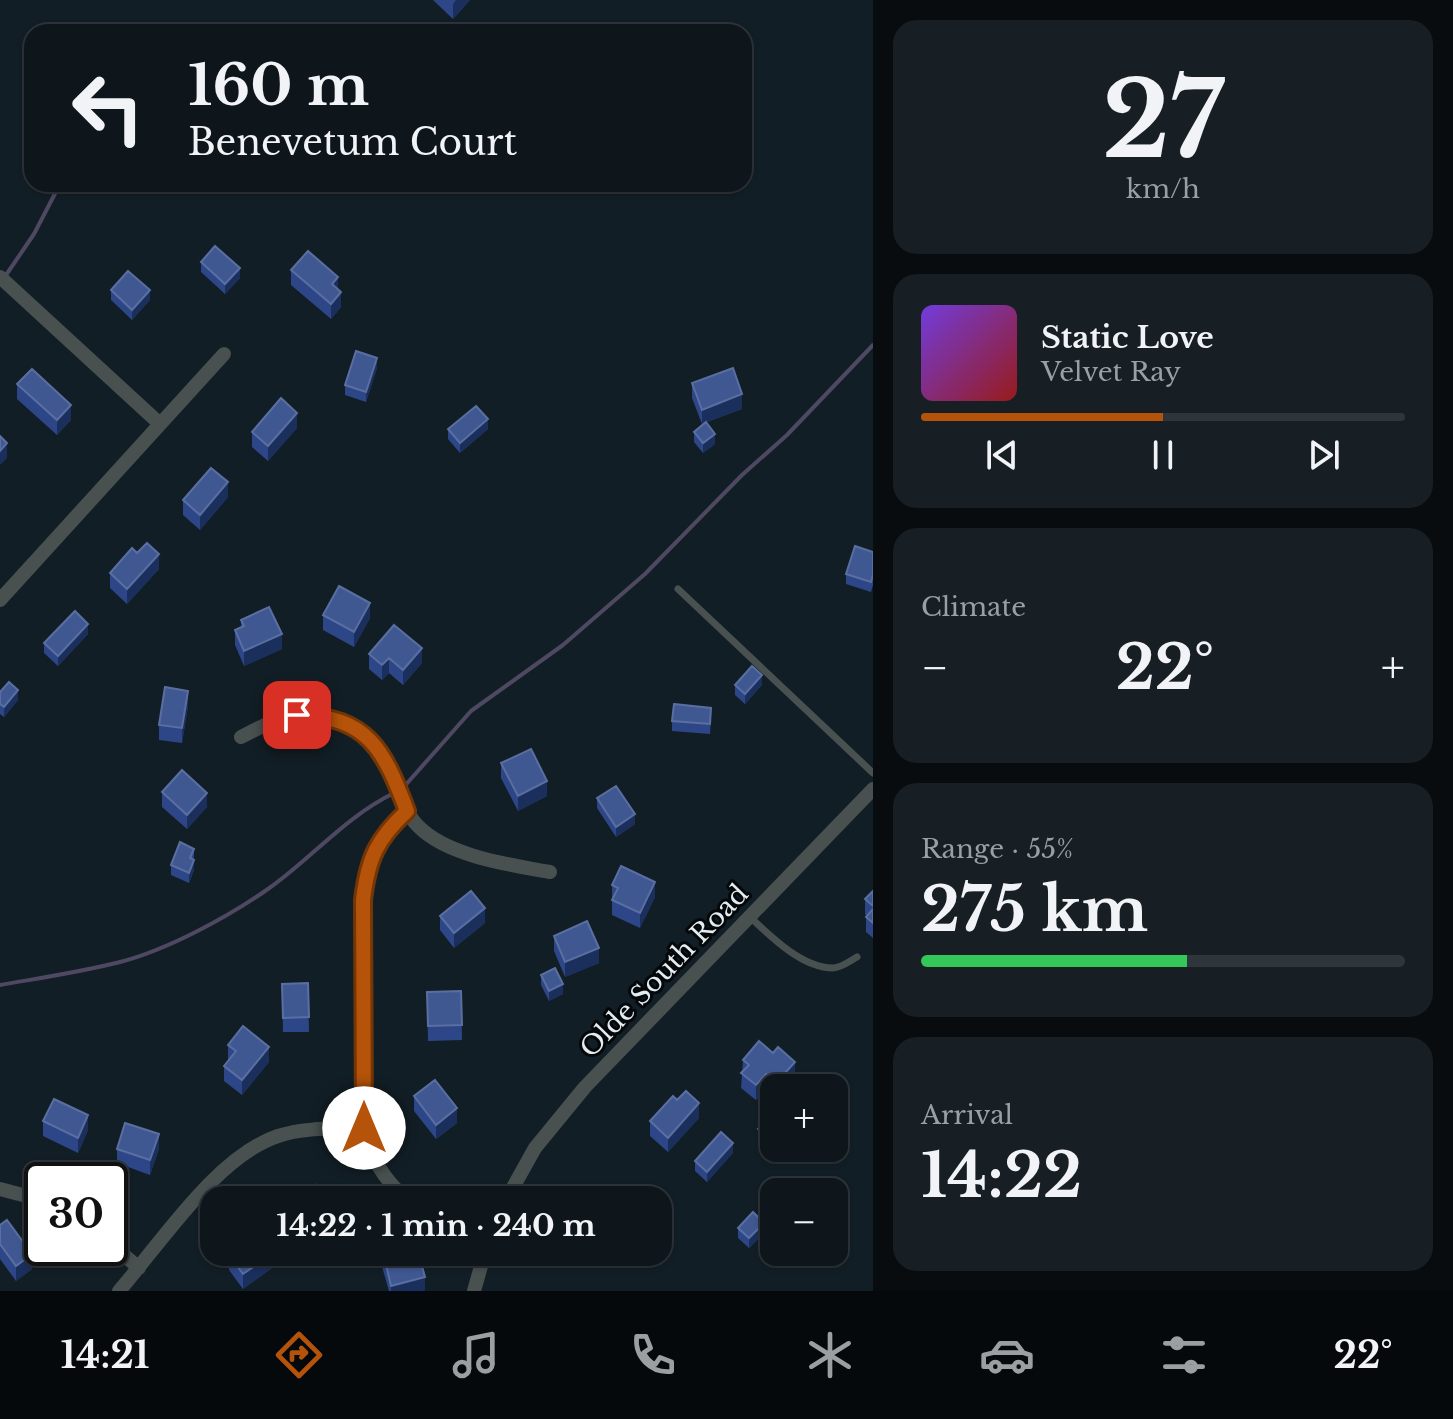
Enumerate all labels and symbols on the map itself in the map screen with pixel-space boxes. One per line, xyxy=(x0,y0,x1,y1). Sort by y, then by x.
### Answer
pin xyxy=(263,681,331,749)
street label: Olde South Road xyxy=(573,878,755,1064)
position arrow xyxy=(322,1086,406,1170)
speed limit sign: 30 xyxy=(24,1162,128,1266)

